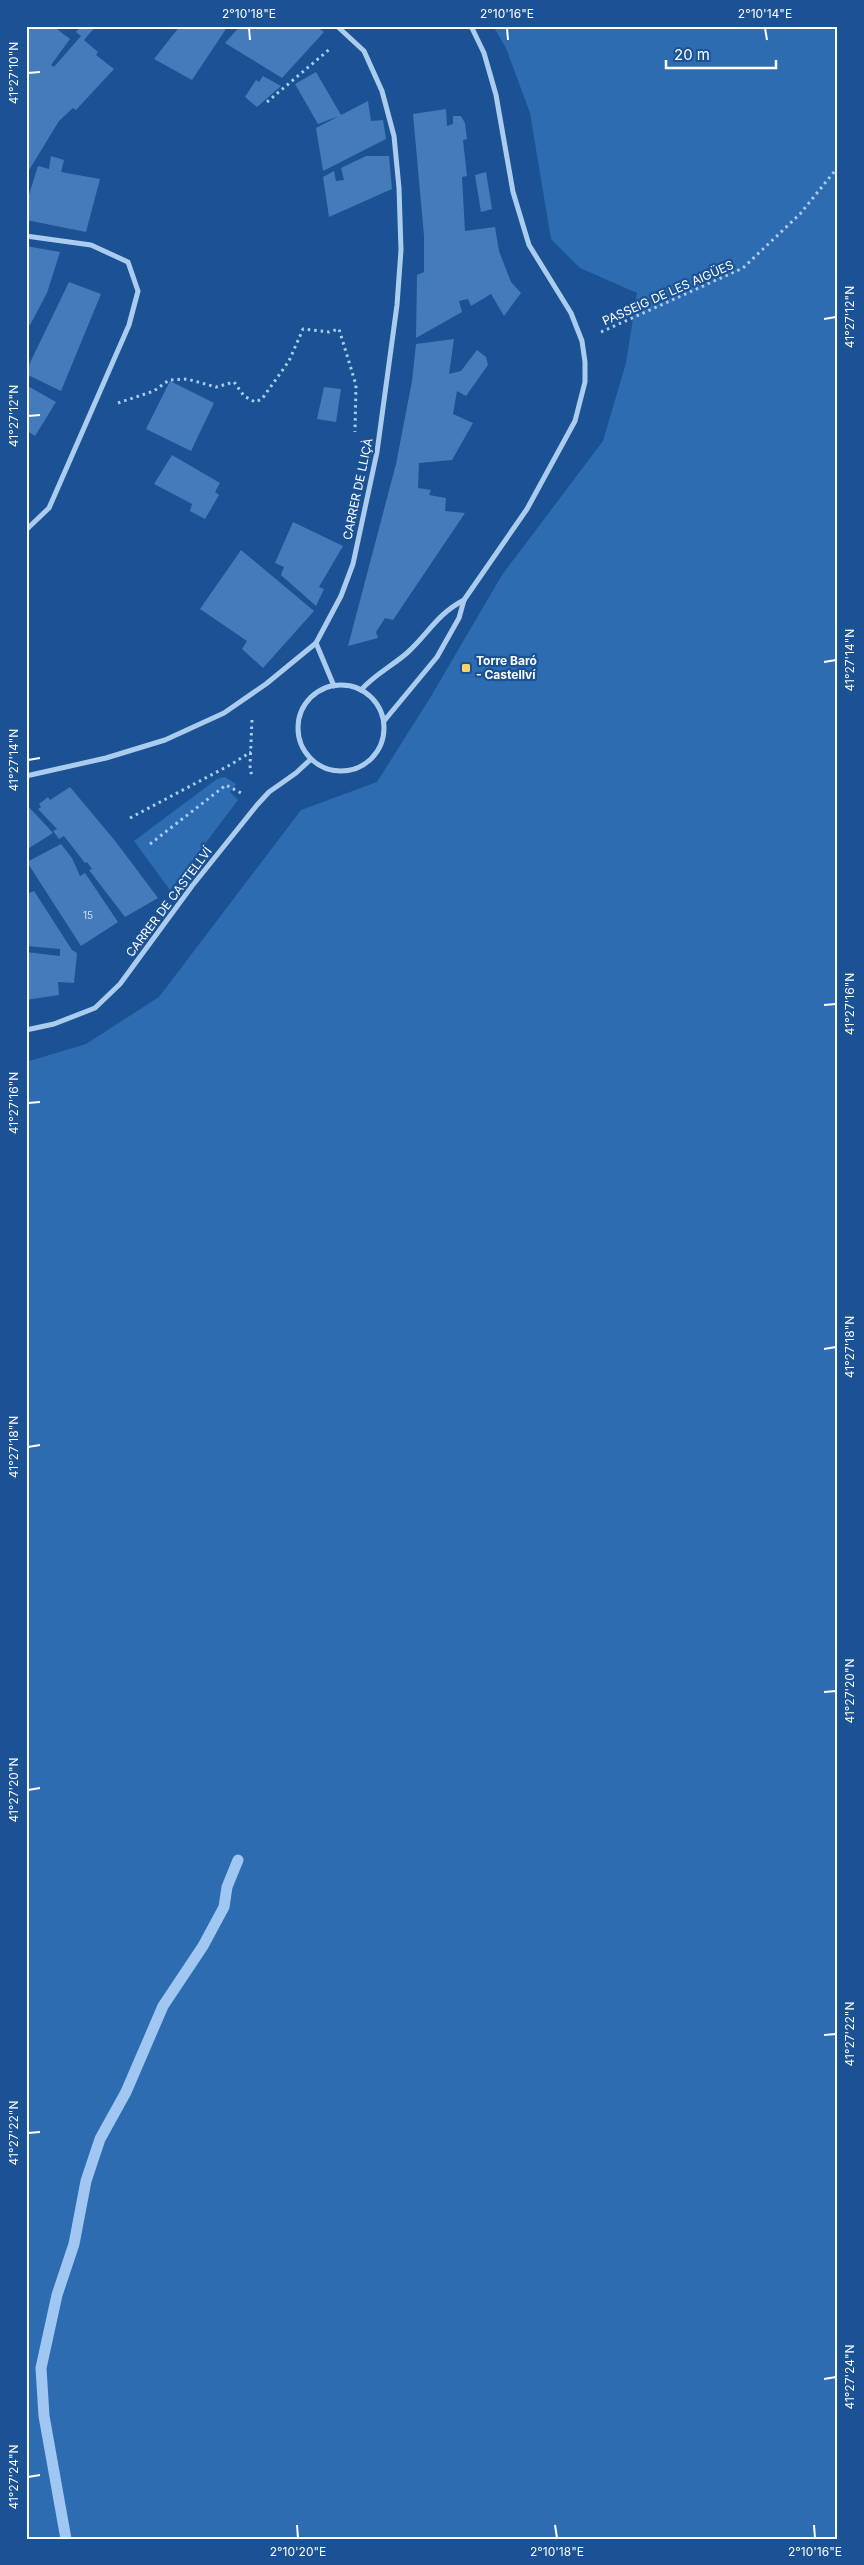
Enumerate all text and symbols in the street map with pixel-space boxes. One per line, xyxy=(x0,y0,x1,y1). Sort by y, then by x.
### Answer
text: 2°10'18"E xyxy=(222,6,276,21)
text: 2°10'16"E xyxy=(480,6,534,21)
text: 2°10'14"E xyxy=(738,6,792,21)
scale bar xyxy=(666,38,776,70)
text: 41°27'10"N xyxy=(6,42,21,104)
text: 20 m xyxy=(674,45,710,64)
street label: PASSEIG DE LES AIGÜES xyxy=(600,257,736,328)
text: 41°27'12"N xyxy=(842,286,857,348)
text: 41°27'12"N xyxy=(6,385,21,447)
street label: CARRER DE LLIÇÀ xyxy=(339,437,376,541)
text: 41°27'14"N xyxy=(842,629,857,691)
place label: Torre Baró - Castellví xyxy=(476,653,537,682)
marker: Torre Baró - Castellví xyxy=(460,662,472,674)
text: 41°27'14"N xyxy=(6,729,21,791)
street label: CARRER DE CASTELLVÍ xyxy=(122,843,215,960)
house number: 15 xyxy=(83,909,93,921)
text: 41°27'16"N xyxy=(842,973,857,1035)
text: 41°27'16"N xyxy=(6,1072,21,1134)
text: 41°27'18"N xyxy=(842,1316,857,1378)
text: 41°27'18"N xyxy=(6,1416,21,1478)
text: 41°27'20"N xyxy=(842,1658,857,1724)
text: 41°27'20"N xyxy=(6,1757,21,1823)
text: 41°27'22"N xyxy=(842,2002,857,2066)
text: 41°27'22"N xyxy=(6,2101,21,2165)
text: 41°27'24"N xyxy=(842,2344,857,2410)
text: 41°27'24"N xyxy=(6,2444,21,2510)
text: 2°10'20"E xyxy=(270,2544,326,2559)
text: 2°10'18"E xyxy=(530,2544,584,2559)
text: 2°10'16"E xyxy=(788,2544,842,2559)

